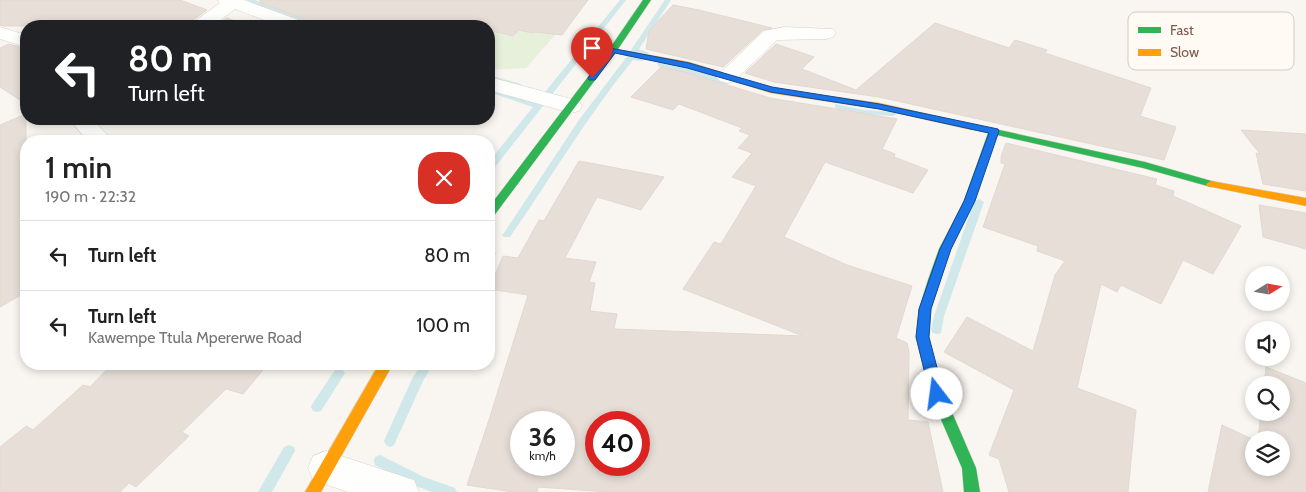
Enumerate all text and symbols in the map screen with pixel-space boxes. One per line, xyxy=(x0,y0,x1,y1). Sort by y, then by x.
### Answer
legend xyxy=(1128,12,1294,70)
text: Fast xyxy=(1170,21,1194,39)
pin xyxy=(571,27,613,78)
icon: arrive xyxy=(578,34,606,62)
text: 80 m xyxy=(128,37,212,80)
icon: left xyxy=(45,40,110,105)
text: Slow xyxy=(1170,43,1199,61)
text: Turn left xyxy=(128,80,205,107)
text: 1 min xyxy=(45,149,112,186)
button: close xyxy=(418,152,470,204)
text: 190 m · 22:32 xyxy=(45,187,136,206)
icon: left xyxy=(45,242,73,270)
text: Turn left xyxy=(88,244,156,267)
text: 80 m xyxy=(424,244,470,267)
north arrow xyxy=(1245,266,1290,311)
map controls xyxy=(1245,266,1290,476)
text: Turn left xyxy=(88,305,156,328)
icon: left xyxy=(45,312,73,340)
text: 100 m xyxy=(416,314,470,337)
button: sound xyxy=(1245,321,1290,366)
text: Kawempe Ttula Mpererwe Road xyxy=(88,328,302,347)
position arrow xyxy=(910,367,962,419)
button: search xyxy=(1245,376,1290,421)
speed limit sign: 40 xyxy=(585,411,650,476)
text: 36 xyxy=(529,422,556,452)
button: layers xyxy=(1245,431,1290,476)
text: km/h xyxy=(529,448,556,463)

